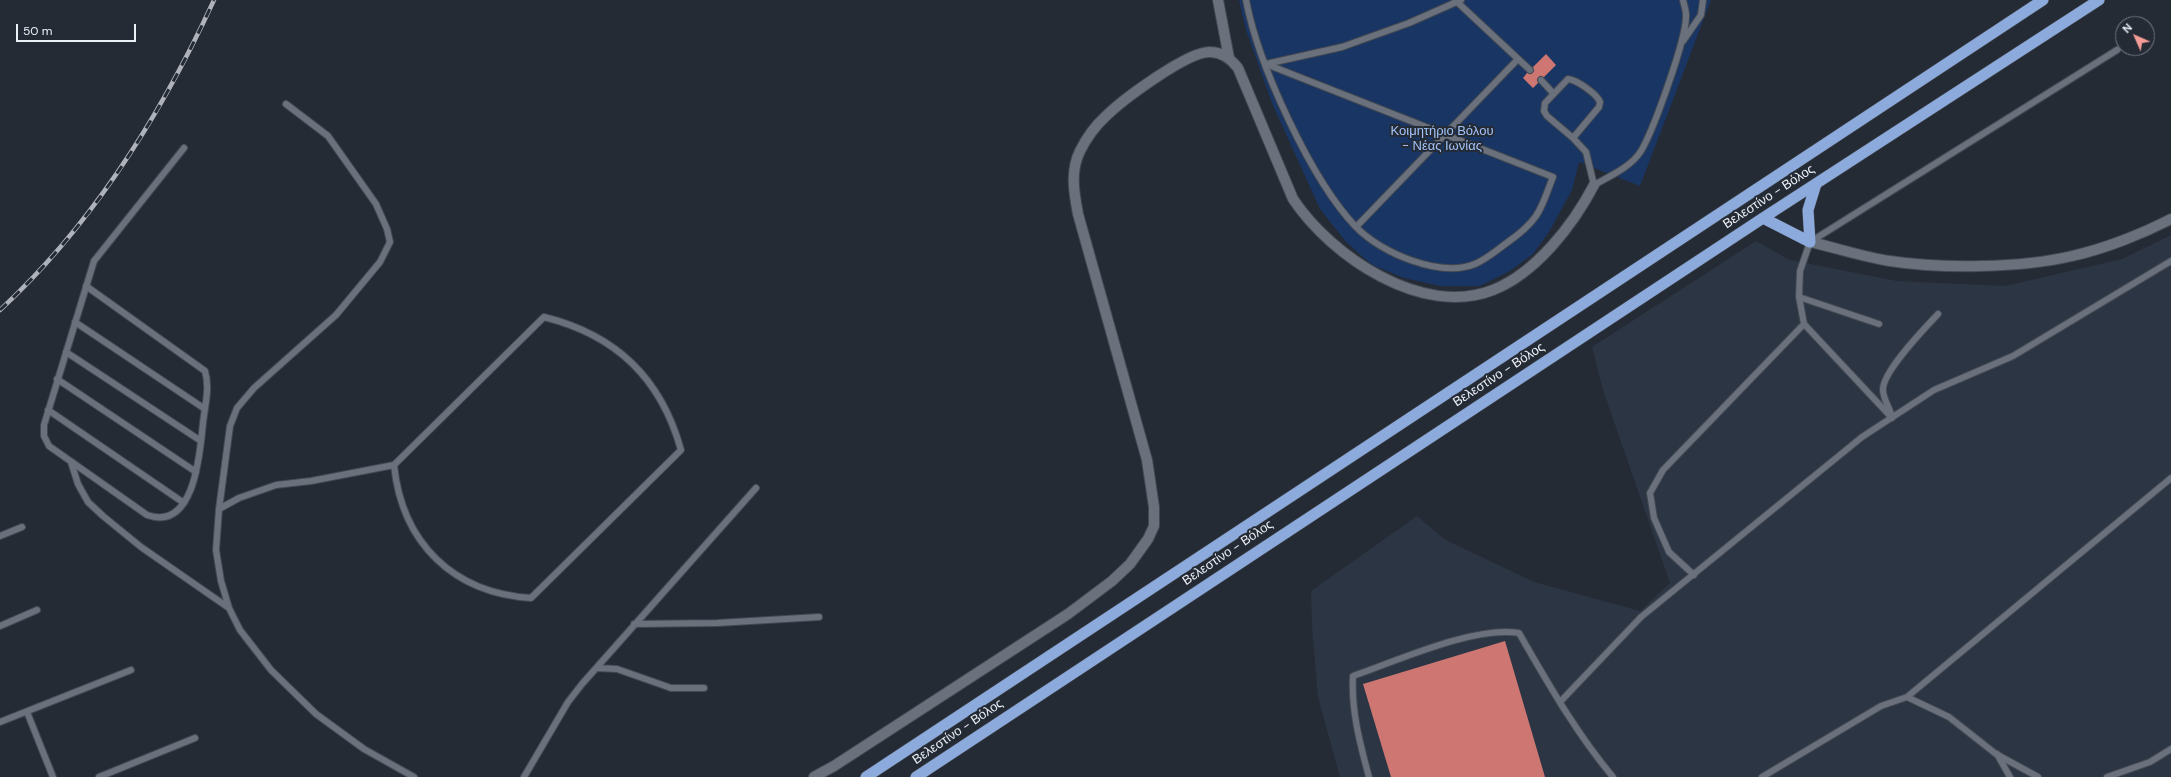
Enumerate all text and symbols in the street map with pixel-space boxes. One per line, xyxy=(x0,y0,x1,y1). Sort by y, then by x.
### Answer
scale bar xyxy=(18,16,138,42)
north arrow xyxy=(2115,16,2155,56)
text: N xyxy=(2119,20,2135,36)
text: 50 m xyxy=(23,23,52,39)
park label: Κοιμητήριο Βόλου - Νέας Ιωνίας xyxy=(1391,124,1493,155)
street label: Βελεστίνο - Βόλος xyxy=(1720,162,1818,232)
street label: Βελεστίνο - Βόλος xyxy=(1450,340,1548,410)
street label: Βελεστίνο - Βόλος xyxy=(1180,517,1276,589)
street label: Βελεστίνο - Βόλος xyxy=(910,696,1006,768)

